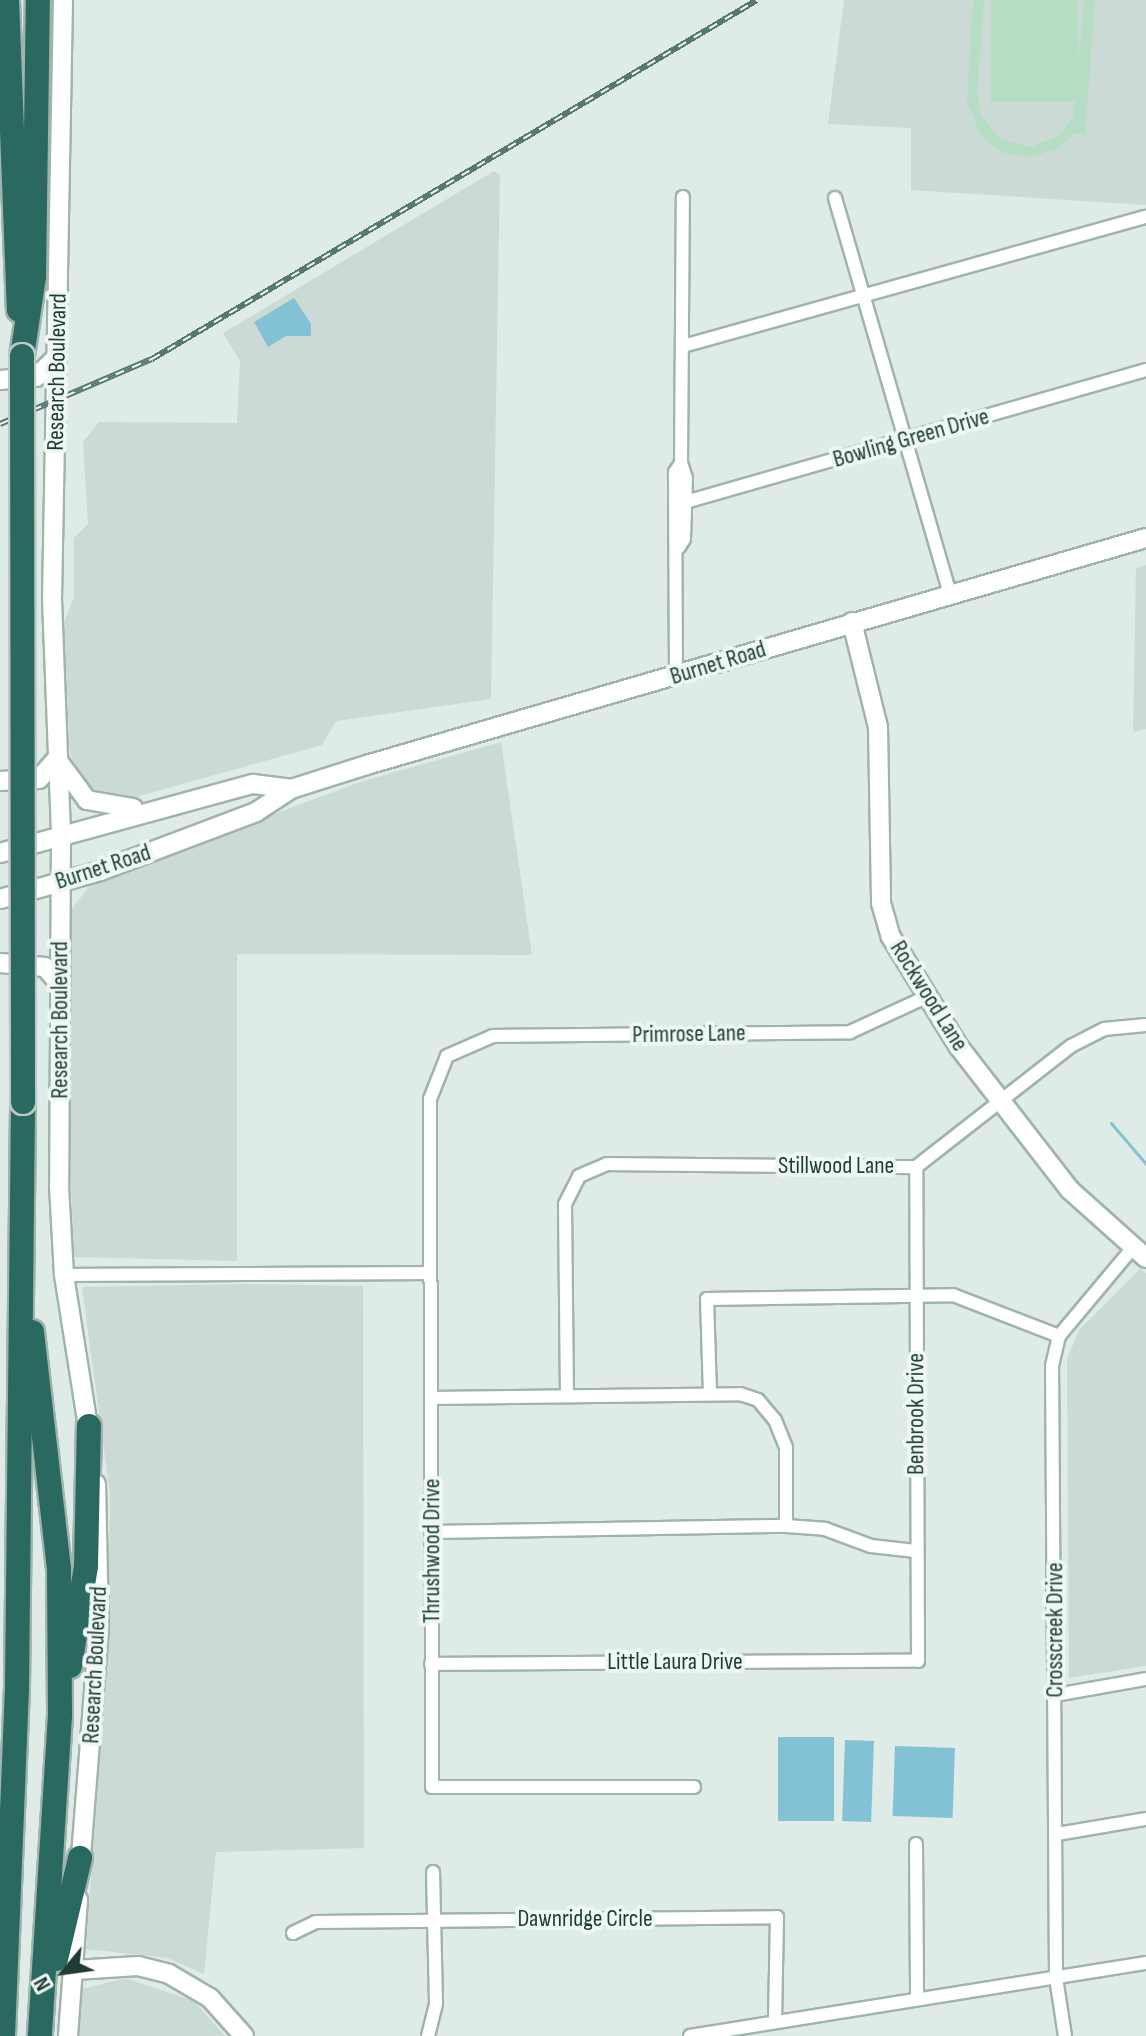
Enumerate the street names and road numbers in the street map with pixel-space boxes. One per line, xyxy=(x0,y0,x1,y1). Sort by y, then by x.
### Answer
street label: Research Boulevard xyxy=(41,293,73,451)
street label: Bowling Green Drive xyxy=(830,402,992,474)
street label: Burnet Road xyxy=(667,635,769,691)
street label: Burnet Road xyxy=(52,838,154,896)
street label: Rockwood Lane xyxy=(884,935,974,1057)
street label: Research Boulevard xyxy=(46,941,74,1099)
street label: Primrose Lane xyxy=(632,1019,746,1049)
street label: Stillwood Lane xyxy=(778,1152,894,1180)
street label: Benbrook Drive xyxy=(902,1353,930,1475)
street label: Thrushwood Drive xyxy=(418,1479,446,1623)
street label: Crosscreek Drive xyxy=(1041,1562,1069,1698)
street label: Research Boulevard xyxy=(76,1586,114,1744)
street label: Little Laura Drive xyxy=(607,1648,743,1676)
street label: Dawnridge Circle xyxy=(517,1905,653,1933)

